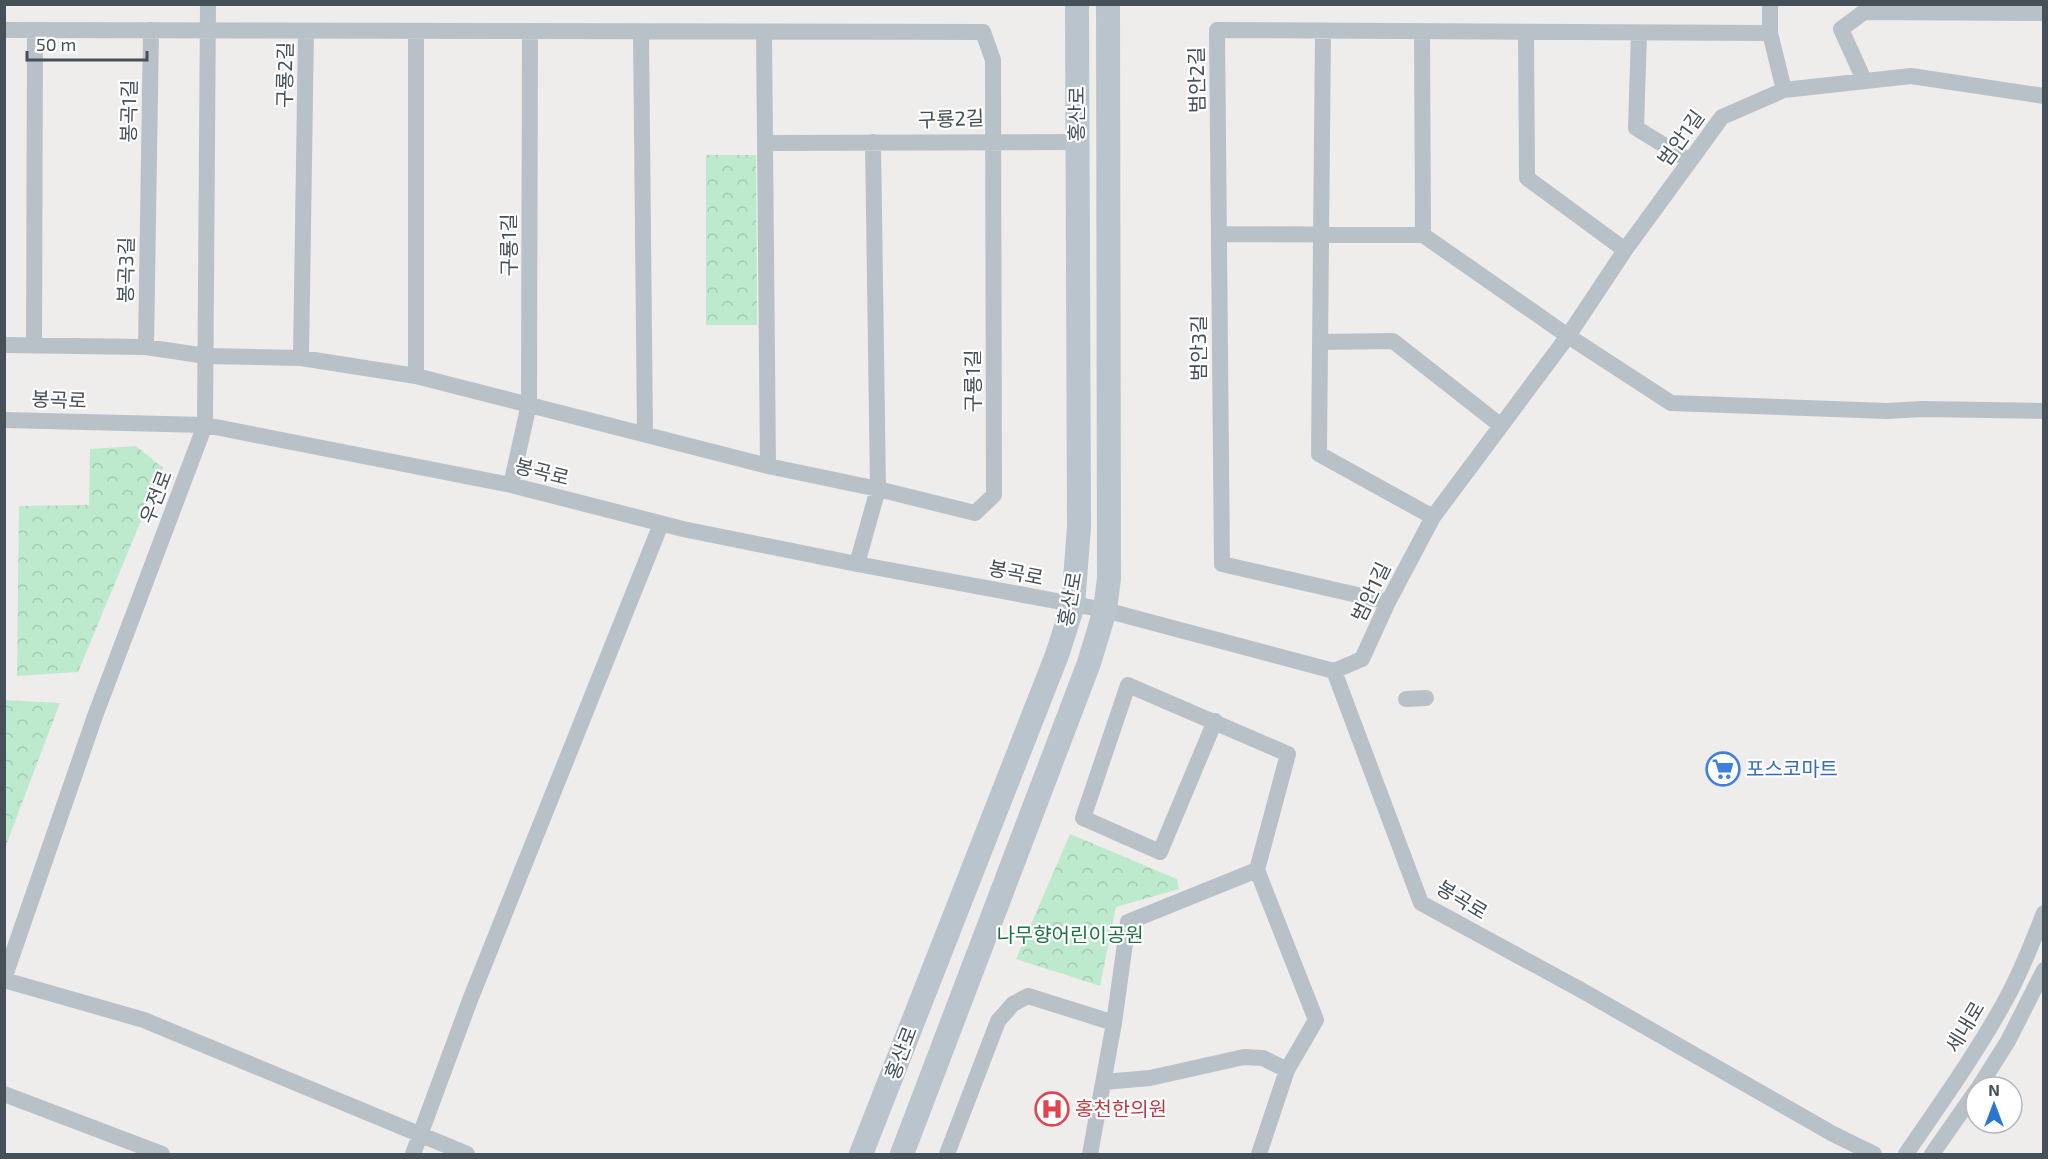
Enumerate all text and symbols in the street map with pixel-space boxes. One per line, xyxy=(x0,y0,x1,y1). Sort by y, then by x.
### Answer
scale bar xyxy=(27,24,147,62)
text: 50 m xyxy=(36,33,76,55)
street label: 구룡2길 xyxy=(271,42,297,108)
street label: 범안2길 xyxy=(1183,47,1209,113)
street label: 봉곡1길 xyxy=(115,79,141,143)
street label: 홍산로 xyxy=(1064,86,1088,142)
street label: 구룡2길 xyxy=(917,105,985,131)
street label: 범안1길 xyxy=(1652,105,1708,170)
street label: 구룡1길 xyxy=(496,213,520,277)
street label: 봉곡3길 xyxy=(112,237,138,303)
street label: 범안3길 xyxy=(1186,315,1210,381)
street label: 구룡1길 xyxy=(960,349,984,413)
street label: 봉곡로 xyxy=(31,386,87,412)
street label: 봉곡로 xyxy=(513,453,572,489)
street label: 우전로 xyxy=(134,467,176,527)
street label: 봉곡로 xyxy=(987,555,1046,589)
street label: 범안1길 xyxy=(1345,558,1395,625)
street label: 홍산로 xyxy=(1052,570,1086,628)
supermarket icon: 포스코마트 xyxy=(1705,751,1741,787)
place label: 포스코마트 xyxy=(1746,756,1838,780)
street label: 봉곡로 xyxy=(1433,875,1492,924)
park label: 나무향어린이공원 xyxy=(996,922,1144,946)
street label: 세내로 xyxy=(1940,997,1989,1056)
street label: 홍산로 xyxy=(879,1023,921,1083)
north arrow xyxy=(1964,1075,2024,1135)
text: N xyxy=(1988,1080,2000,1099)
hospital icon: 홍천한의원 xyxy=(1034,1091,1070,1127)
place label: 홍천한의원 xyxy=(1075,1096,1167,1120)

